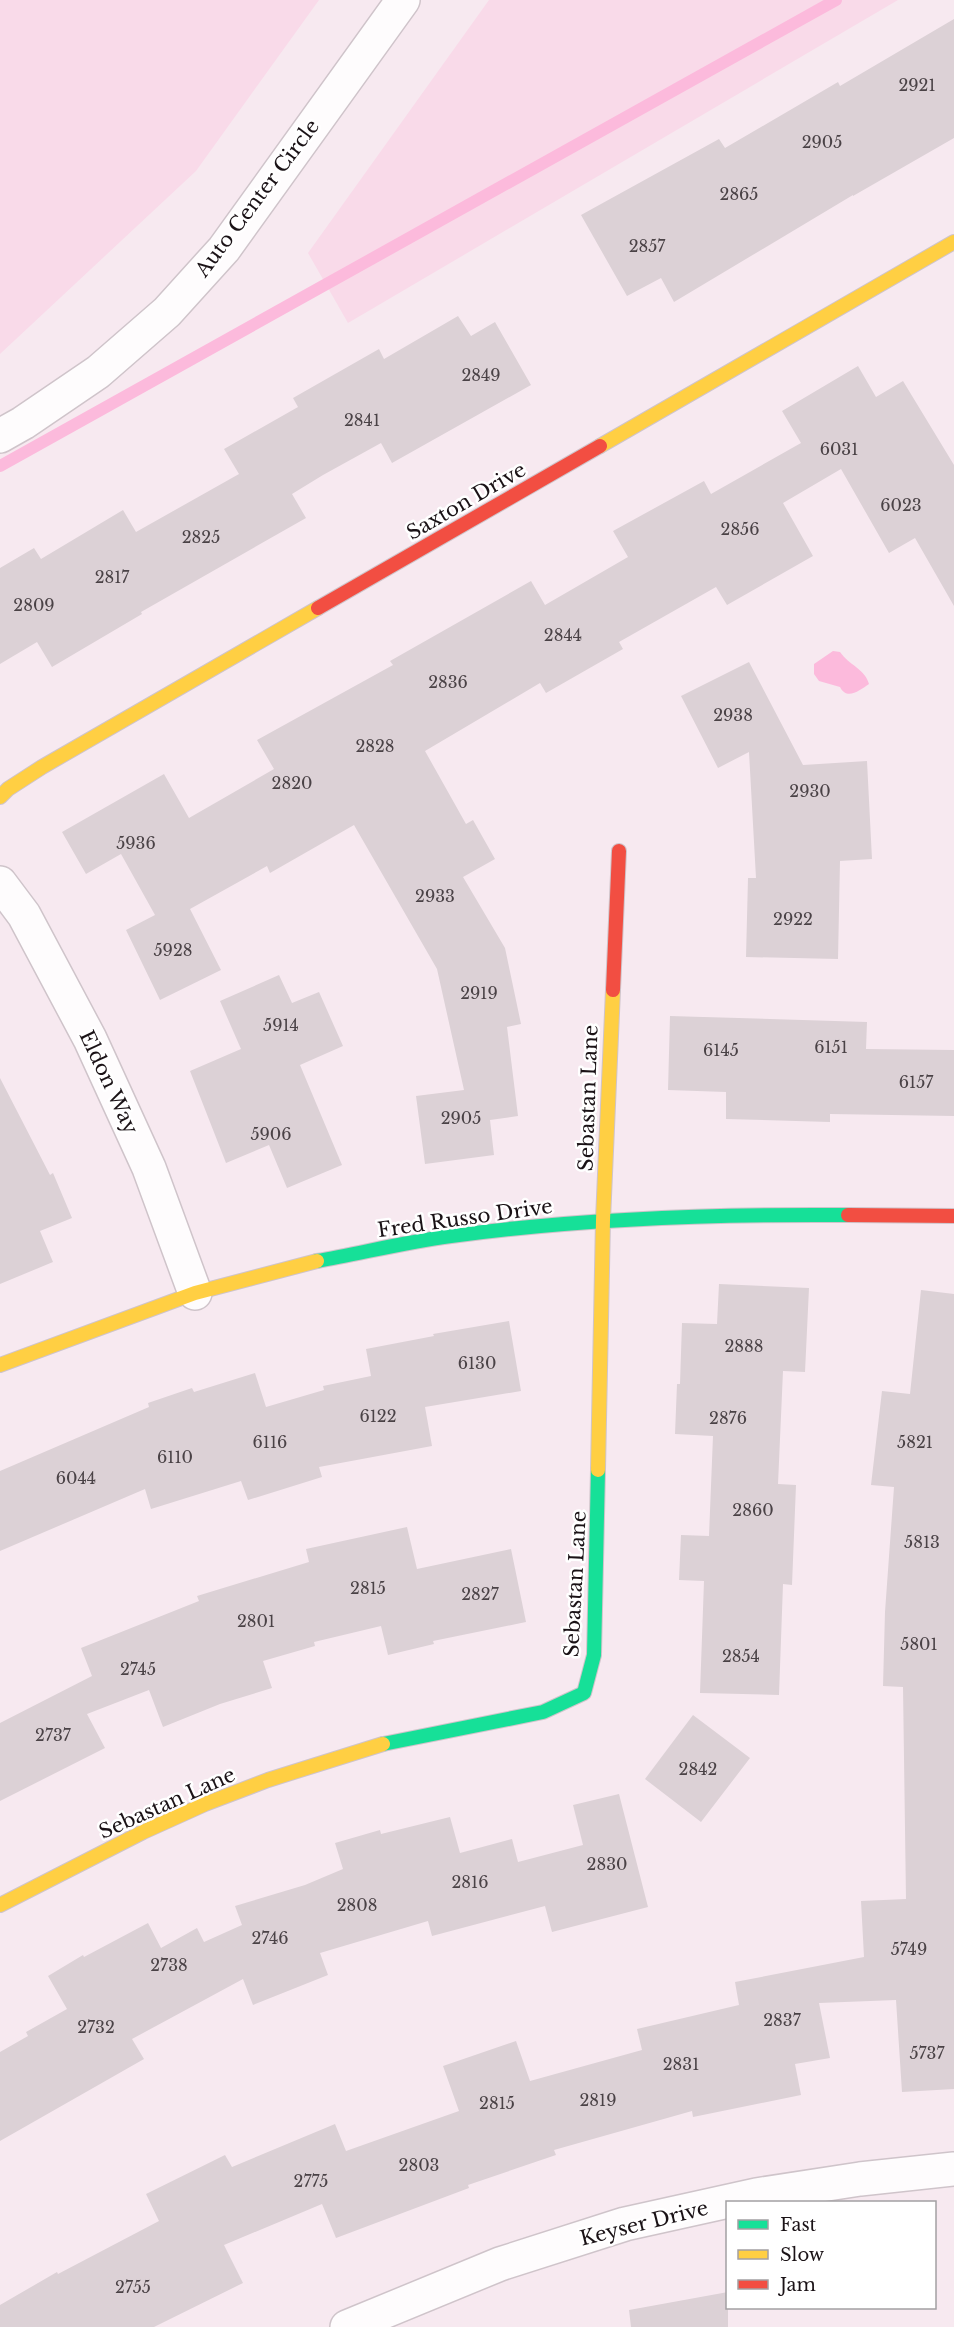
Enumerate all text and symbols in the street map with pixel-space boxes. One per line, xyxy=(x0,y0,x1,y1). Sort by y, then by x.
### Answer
house number: 2921 xyxy=(898,75,936,95)
street label: Auto Center Circle xyxy=(189,115,324,282)
house number: 2905 xyxy=(802,132,842,152)
house number: 2865 xyxy=(720,184,758,204)
house number: 2857 xyxy=(629,236,666,256)
house number: 2849 xyxy=(461,365,501,385)
house number: 2841 xyxy=(344,410,380,430)
house number: 6031 xyxy=(820,439,858,459)
street label: Saxton Drive xyxy=(402,457,530,545)
house number: 6023 xyxy=(880,495,922,515)
house number: 2856 xyxy=(721,519,759,539)
house number: 2825 xyxy=(182,527,220,547)
house number: 2817 xyxy=(95,567,130,587)
house number: 2809 xyxy=(13,595,55,615)
house number: 2844 xyxy=(544,625,582,645)
house number: 2836 xyxy=(428,672,468,692)
house number: 2938 xyxy=(713,705,753,725)
house number: 2828 xyxy=(355,736,395,756)
house number: 2820 xyxy=(272,773,312,793)
house number: 2930 xyxy=(789,781,831,801)
house number: 5936 xyxy=(116,833,156,853)
house number: 2933 xyxy=(415,886,455,906)
house number: 2922 xyxy=(773,909,813,929)
house number: 5928 xyxy=(154,940,192,960)
house number: 2919 xyxy=(460,983,498,1003)
house number: 5914 xyxy=(263,1015,299,1035)
street label: Sebastan Lane xyxy=(573,1024,603,1172)
street label: Eldon Way xyxy=(75,1026,144,1138)
house number: 6151 xyxy=(814,1037,848,1057)
house number: 6145 xyxy=(703,1040,739,1060)
house number: 6157 xyxy=(899,1072,934,1092)
house number: 2905 xyxy=(441,1108,481,1128)
house number: 5906 xyxy=(250,1124,292,1144)
street label: Fred Russo Drive xyxy=(376,1194,554,1242)
house number: 2888 xyxy=(725,1336,763,1356)
house number: 6130 xyxy=(458,1353,496,1373)
house number: 6122 xyxy=(359,1406,397,1426)
house number: 2876 xyxy=(709,1408,747,1428)
house number: 6116 xyxy=(253,1432,287,1452)
house number: 5821 xyxy=(897,1432,933,1452)
house number: 6110 xyxy=(157,1447,193,1467)
house number: 6044 xyxy=(56,1468,96,1488)
house number: 2860 xyxy=(732,1500,774,1520)
street label: Sebastan Lane xyxy=(559,1510,591,1658)
house number: 5813 xyxy=(904,1532,940,1552)
house number: 2815 xyxy=(350,1578,386,1598)
house number: 2827 xyxy=(461,1584,500,1604)
house number: 2801 xyxy=(237,1611,275,1631)
house number: 5801 xyxy=(900,1634,938,1654)
house number: 2854 xyxy=(722,1646,760,1666)
house number: 2745 xyxy=(120,1659,156,1679)
house number: 2737 xyxy=(35,1725,72,1745)
house number: 2842 xyxy=(679,1759,717,1779)
street label: Sebastan Lane xyxy=(95,1762,239,1844)
house number: 2830 xyxy=(587,1854,627,1874)
house number: 2816 xyxy=(452,1872,488,1892)
house number: 2808 xyxy=(337,1895,377,1915)
house number: 2746 xyxy=(251,1928,289,1948)
house number: 5749 xyxy=(891,1939,927,1959)
house number: 2738 xyxy=(150,1955,188,1975)
house number: 2837 xyxy=(763,2010,802,2030)
house number: 2732 xyxy=(77,2017,115,2037)
house number: 5737 xyxy=(909,2043,945,2063)
house number: 2831 xyxy=(663,2054,699,2074)
house number: 2819 xyxy=(580,2090,616,2110)
house number: 2815 xyxy=(479,2093,515,2113)
house number: 2803 xyxy=(399,2155,439,2175)
house number: 2775 xyxy=(294,2171,328,2191)
street label: Keyser Drive xyxy=(577,2195,711,2251)
legend xyxy=(726,2201,936,2309)
text: Fast xyxy=(780,2214,817,2236)
text: Slow xyxy=(780,2244,825,2266)
text: Jam xyxy=(778,2274,816,2296)
house number: 2755 xyxy=(115,2277,151,2297)

